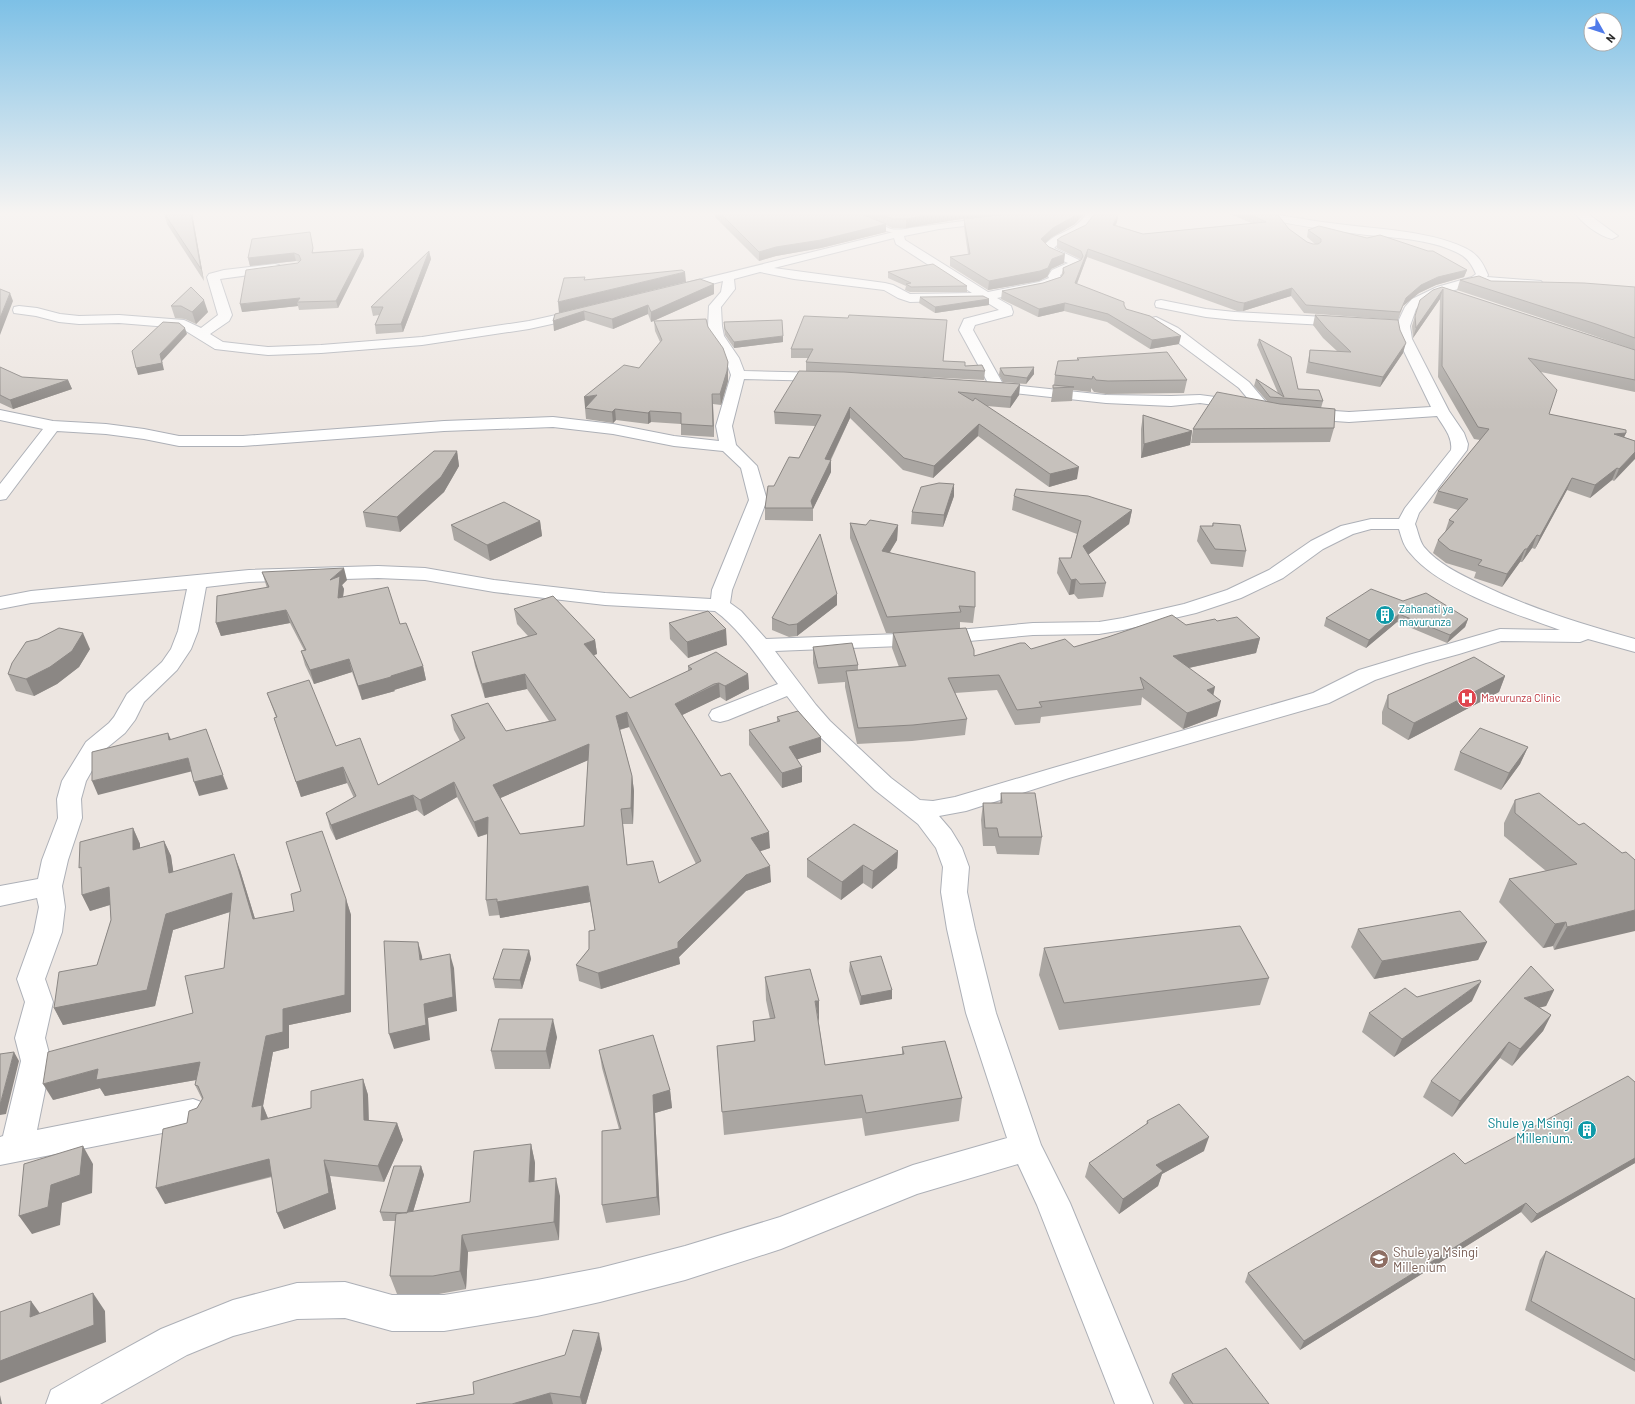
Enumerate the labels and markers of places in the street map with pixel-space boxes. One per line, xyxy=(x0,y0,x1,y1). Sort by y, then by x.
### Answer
place label: Zahanati ya mavurunza xyxy=(1399,602,1453,628)
building icon: Zahanati ya mavurunza xyxy=(1374,604,1396,626)
hospital icon: Mavurunza Clinic xyxy=(1456,687,1478,709)
place label: Mavurunza Clinic xyxy=(1481,691,1561,704)
place label: Shule ya Msingi Millenium. xyxy=(1488,1115,1573,1146)
building icon: Shule ya Msingi Millenium. xyxy=(1576,1119,1598,1141)
place label: Shule ya Msingi Millenium xyxy=(1393,1244,1478,1275)
school or university icon: Shule ya Msingi Millenium xyxy=(1368,1248,1390,1270)

